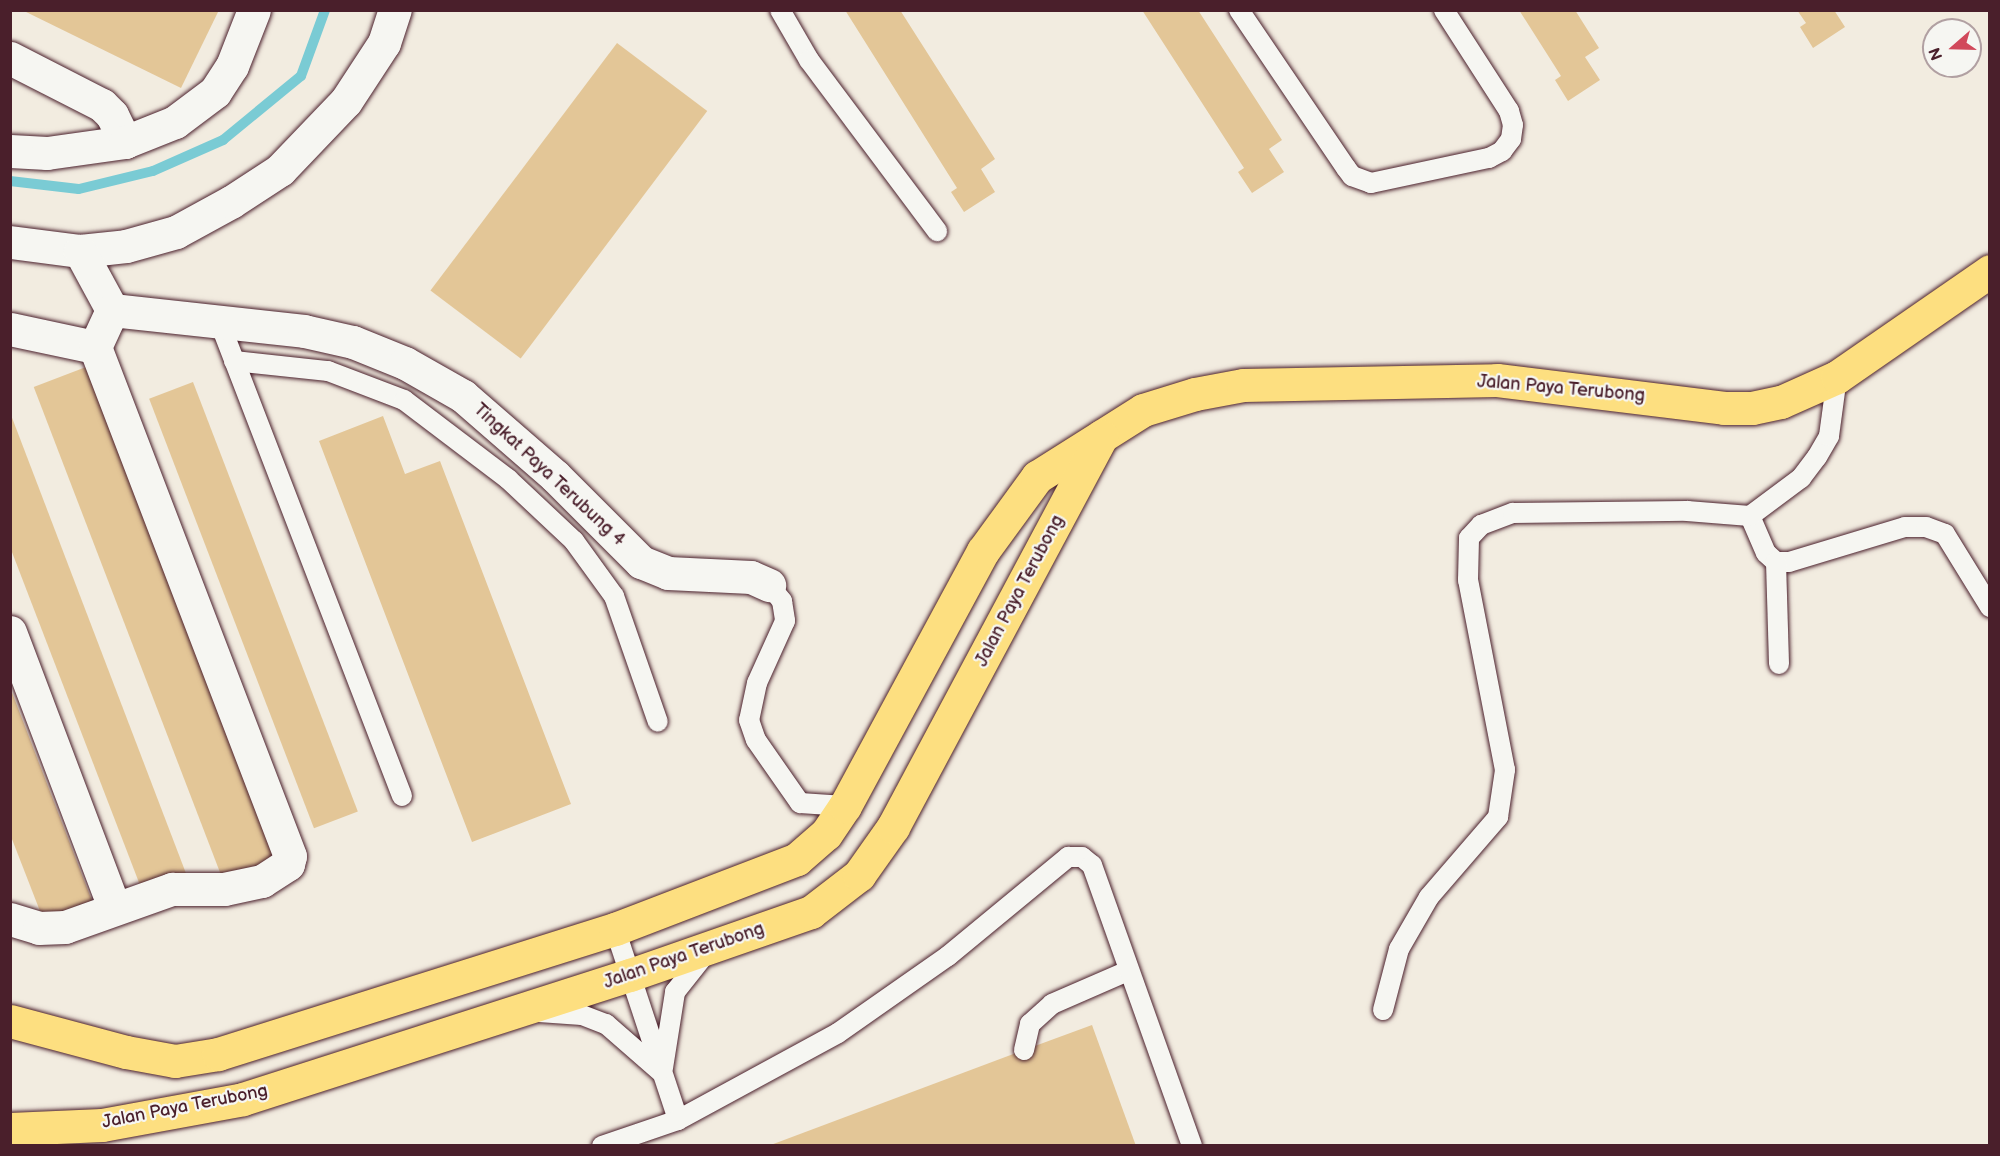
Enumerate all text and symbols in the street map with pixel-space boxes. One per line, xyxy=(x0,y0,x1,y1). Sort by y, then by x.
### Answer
north arrow xyxy=(1922,18,1982,78)
text: N xyxy=(1926,45,1947,63)
street label: Jalan Paya Terubong xyxy=(1476,371,1646,407)
street label: Tingkat Paya Terubung 4 xyxy=(469,399,629,551)
street label: Jalan Paya Terubong xyxy=(971,511,1069,671)
street label: Jalan Paya Terubong xyxy=(601,918,767,994)
street label: Jalan Paya Terubong xyxy=(100,1080,270,1134)

